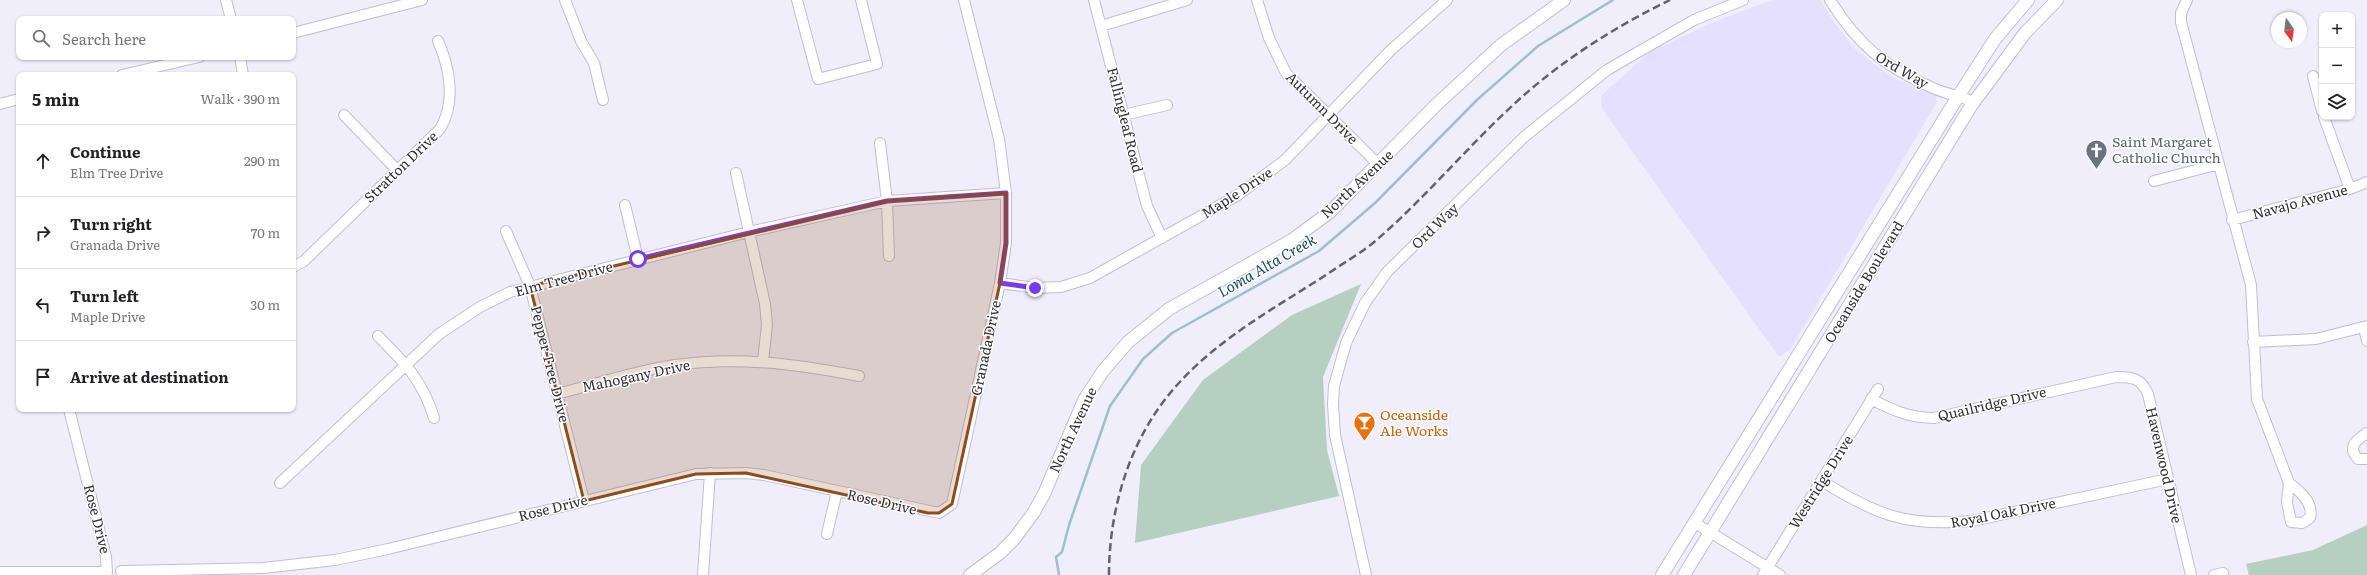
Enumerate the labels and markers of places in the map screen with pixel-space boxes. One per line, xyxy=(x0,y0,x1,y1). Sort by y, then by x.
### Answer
place label: Saint Margaret Catholic Church xyxy=(2112,131,2221,167)
church icon: Saint Margaret Catholic Church xyxy=(2084,137,2110,170)
place label: Oceanside Ale Works xyxy=(1380,404,1448,440)
bar icon: Oceanside Ale Works xyxy=(1351,410,1377,443)

